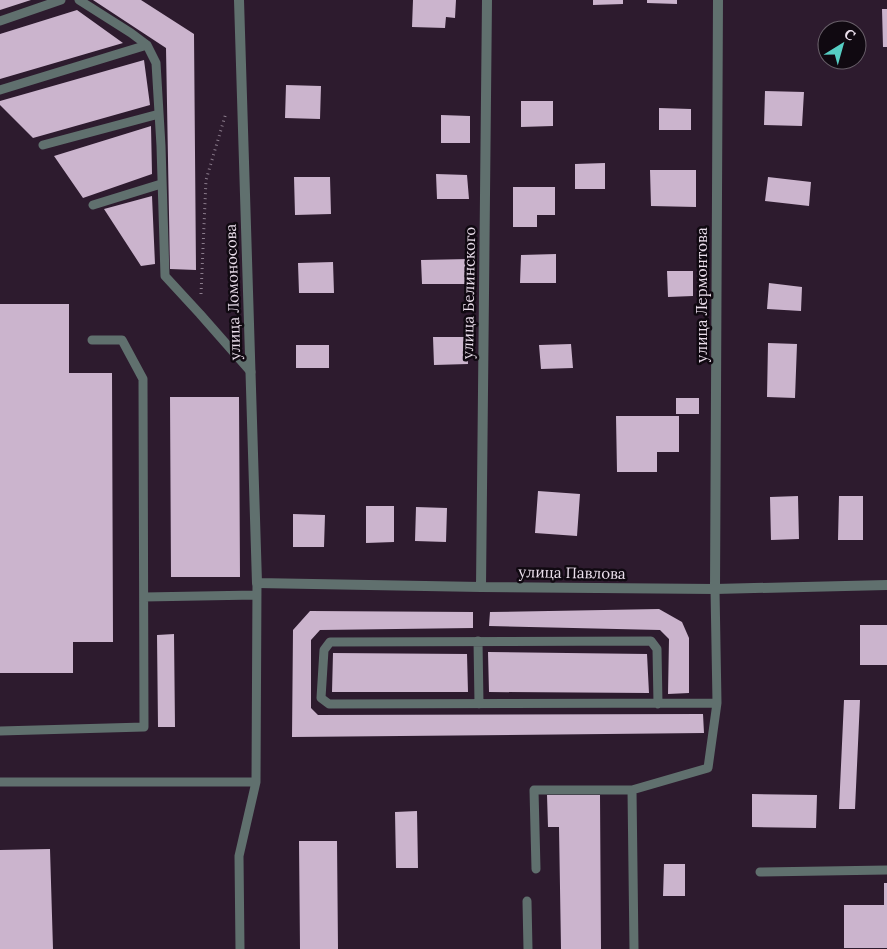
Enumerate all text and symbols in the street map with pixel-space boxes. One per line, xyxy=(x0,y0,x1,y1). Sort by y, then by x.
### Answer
north arrow xyxy=(817,20,867,70)
text: С xyxy=(841,25,859,45)
street label: улица Ломоносова xyxy=(221,223,244,360)
street label: улица Белинского xyxy=(458,227,479,359)
street label: улица Лермонтова xyxy=(692,227,711,363)
street label: улица Павлова xyxy=(518,562,626,583)

